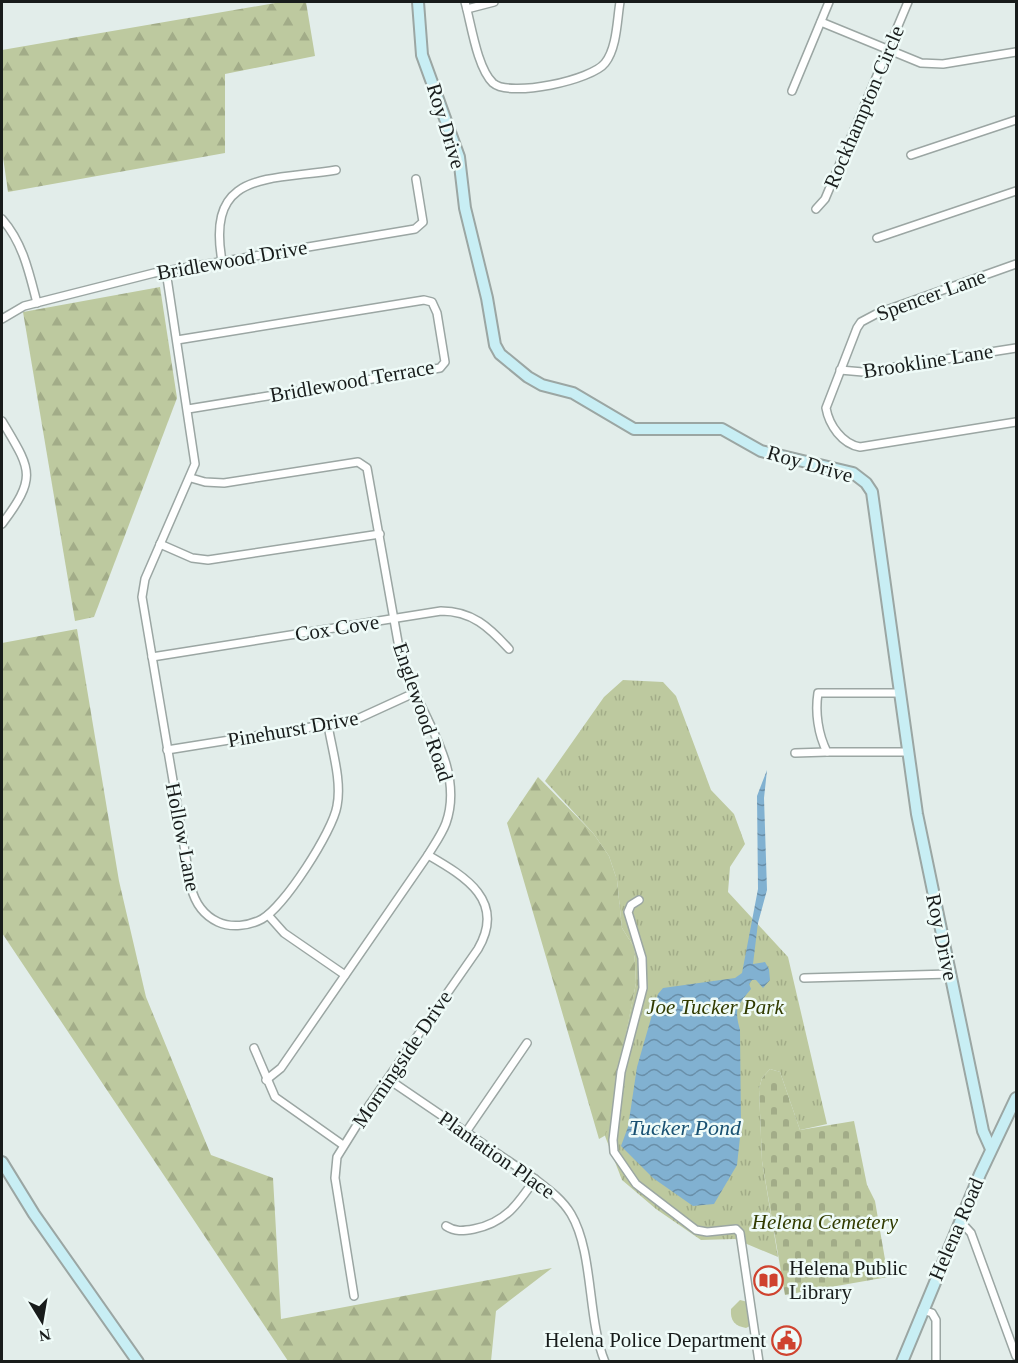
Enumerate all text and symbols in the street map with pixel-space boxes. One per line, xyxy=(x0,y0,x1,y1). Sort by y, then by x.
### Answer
street label: Rockhampton Circle xyxy=(819,22,909,192)
street label: Roy Drive xyxy=(422,80,470,172)
street label: Bridlewood Drive xyxy=(155,235,309,285)
street label: Spencer Lane xyxy=(873,264,989,326)
street label: Brookline Lane xyxy=(861,339,995,383)
street label: Bridlewood Terrace xyxy=(268,355,436,407)
street label: Roy Drive xyxy=(764,440,856,488)
street label: Cox Cove xyxy=(293,610,381,646)
street label: Englewood Road xyxy=(388,639,458,785)
street label: Pinehurst Drive xyxy=(226,706,360,752)
street label: Hollow Lane xyxy=(161,781,205,893)
street label: Roy Drive xyxy=(921,891,963,983)
street label: Morningside Drive xyxy=(347,986,457,1132)
park label: Joe Tucker Park xyxy=(646,995,784,1019)
street label: Plantation Place xyxy=(434,1106,560,1204)
water label: Tucker Pond xyxy=(629,1115,742,1140)
street label: Helena Road xyxy=(924,1174,989,1284)
park label: Helena Cemetery xyxy=(751,1210,899,1234)
place label: Helena Public Library xyxy=(789,1256,907,1304)
library icon: Helena Public Library xyxy=(752,1264,784,1296)
north arrow xyxy=(12,1291,72,1351)
public building icon: Helena Police Department xyxy=(771,1324,803,1356)
text: N xyxy=(37,1326,52,1345)
place label: Helena Police Department xyxy=(544,1328,766,1352)

